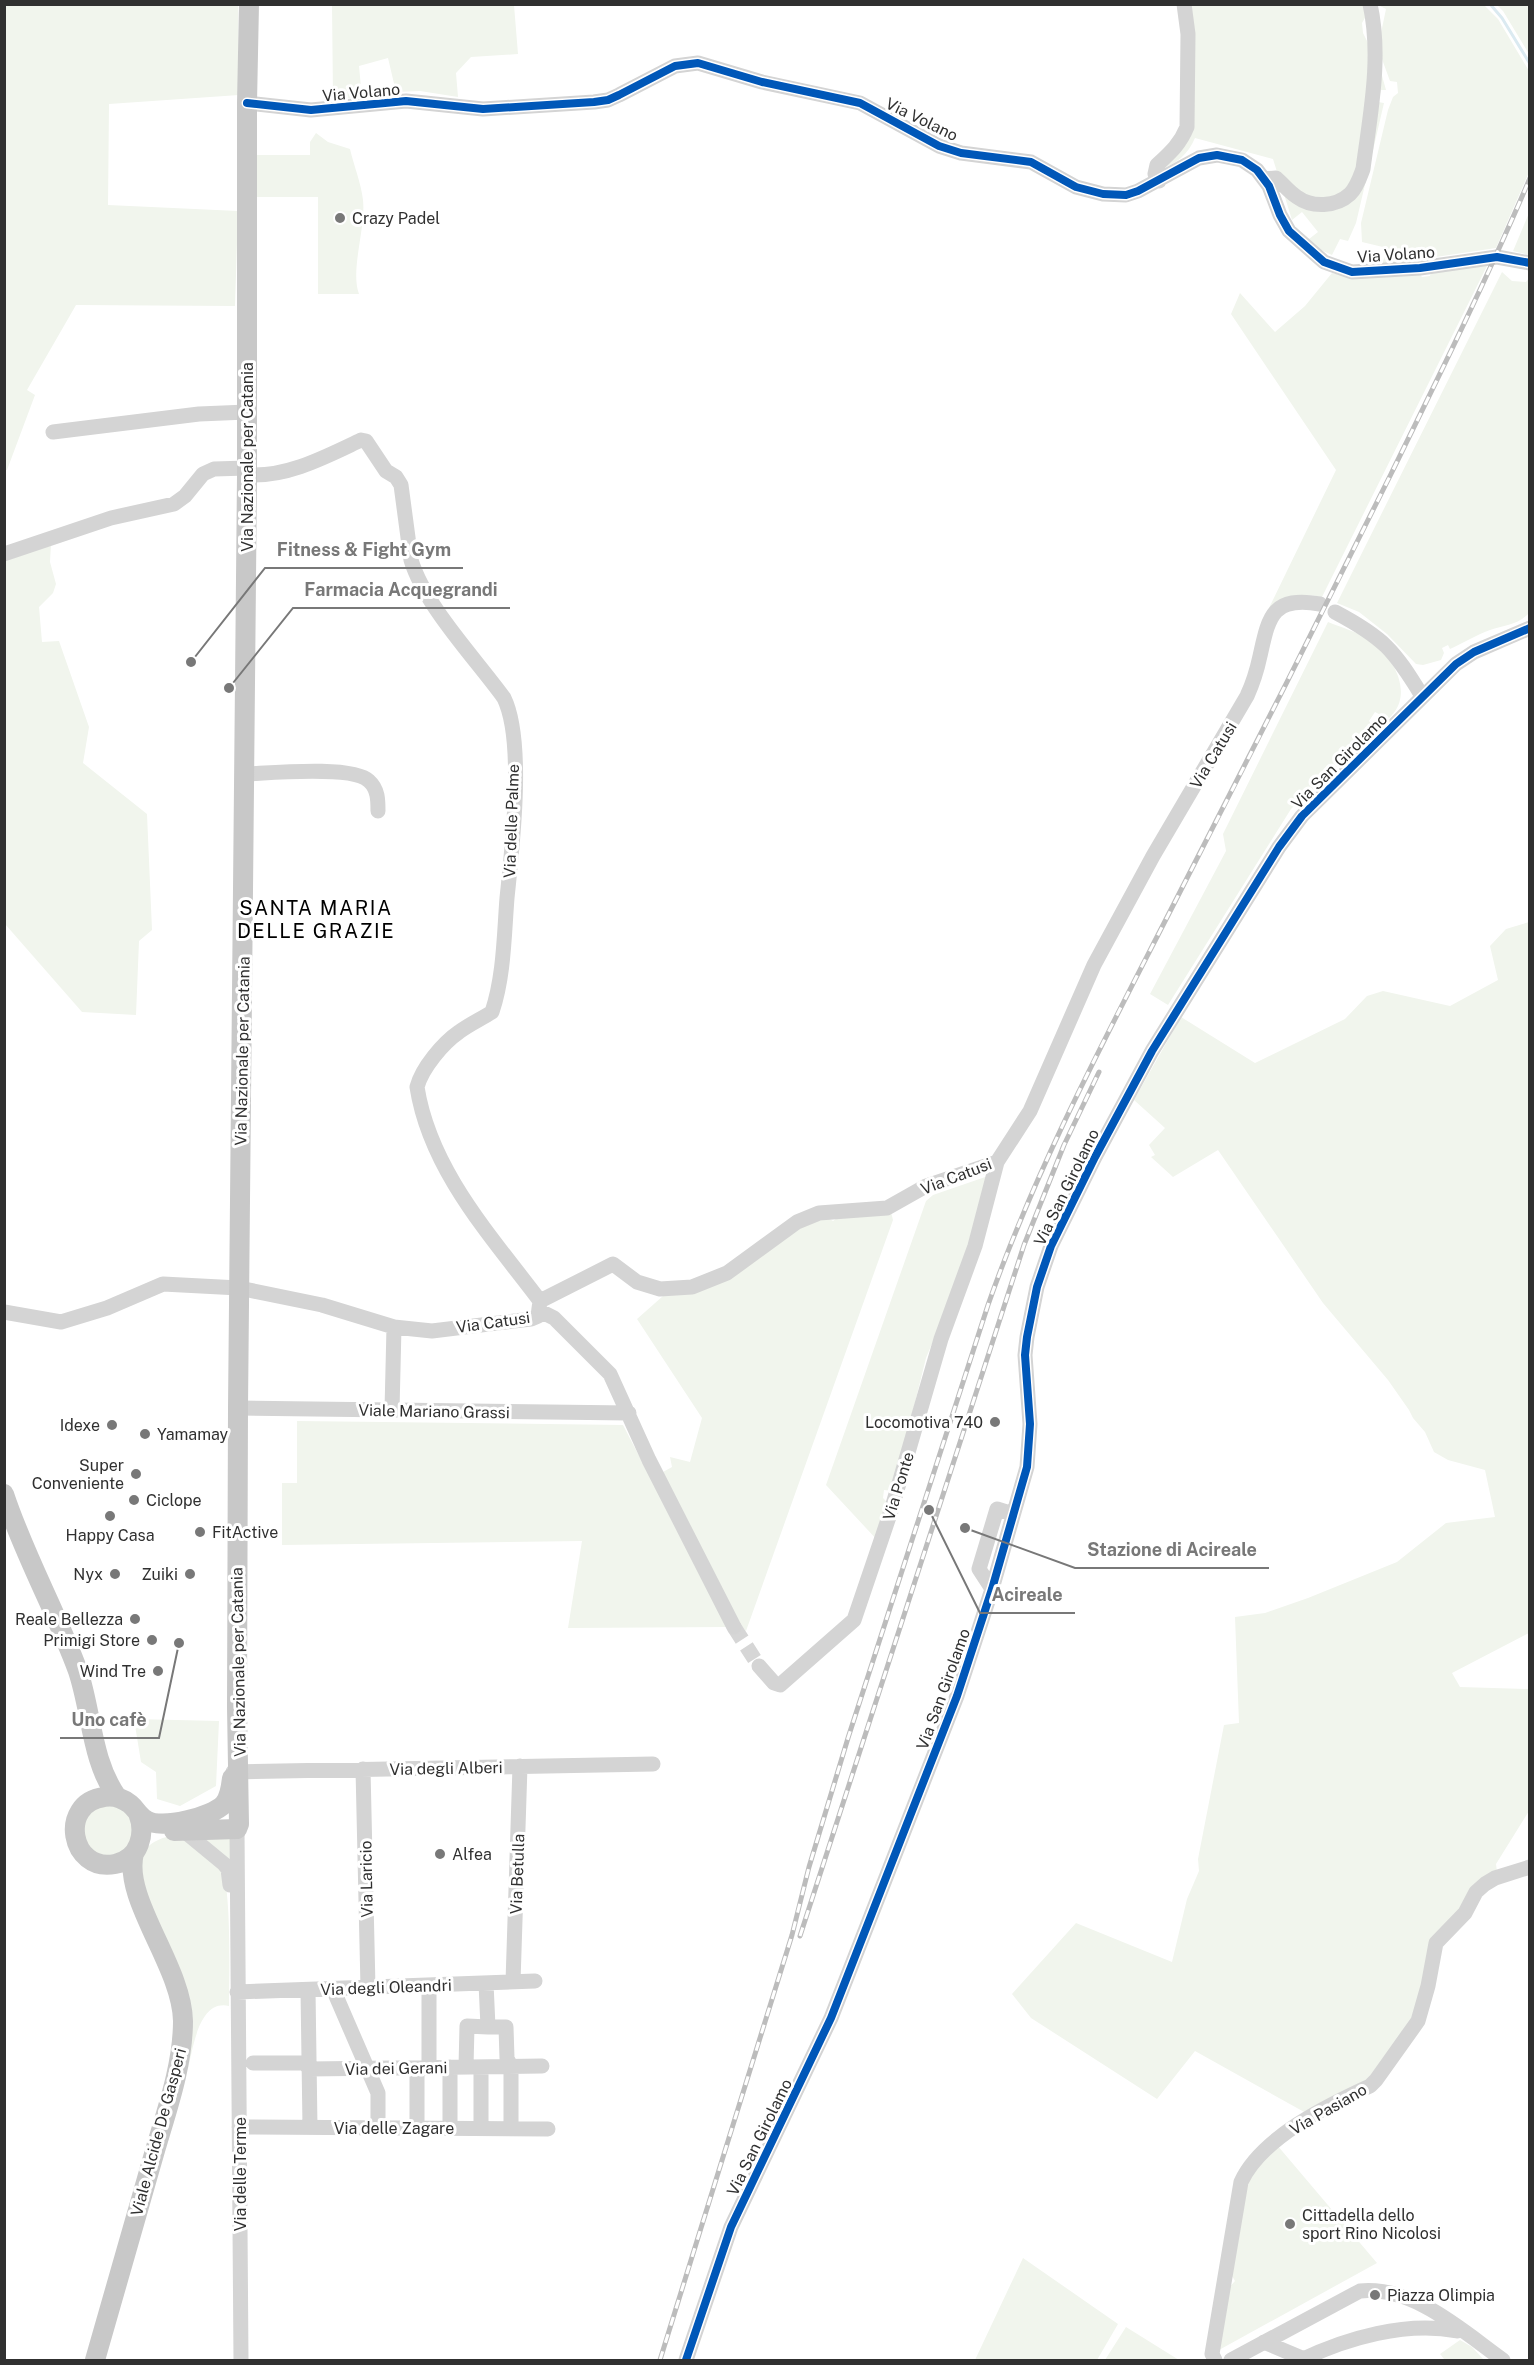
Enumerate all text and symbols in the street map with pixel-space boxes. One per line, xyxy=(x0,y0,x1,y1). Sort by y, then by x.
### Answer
street label: Via Volano xyxy=(321,80,401,105)
street label: Via Volano xyxy=(883,94,961,145)
place label: Crazy Padel xyxy=(352,209,440,228)
marker: Crazy Padel xyxy=(333,211,347,225)
street label: Via Volano xyxy=(1356,242,1436,267)
street label: Via Nazionale per Catania xyxy=(238,362,257,552)
callout: Fitness & Fight Gym xyxy=(265,532,463,568)
text: Fitness & Fight Gym xyxy=(277,539,451,560)
callout: Farmacia Acquegrandi xyxy=(293,572,510,608)
text: Farmacia Acquegrandi xyxy=(304,579,498,600)
street label: Via San Girolamo xyxy=(1288,710,1391,813)
street label: Via Catusi xyxy=(1186,718,1241,792)
street label: Via delle Palme xyxy=(500,764,523,878)
district label: SANTA MARIA DELLE GRAZIE xyxy=(237,896,395,943)
street label: Via Nazionale per Catania xyxy=(231,956,254,1146)
street label: Via San Girolamo xyxy=(1030,1126,1103,1249)
street label: Via Catusi xyxy=(918,1154,994,1199)
street label: Via Catusi xyxy=(455,1308,531,1337)
street label: Viale Mariano Grassi xyxy=(358,1401,510,1422)
place label: Locomotiva 740 xyxy=(865,1413,983,1432)
marker: Locomotiva 740 xyxy=(988,1415,1002,1429)
place label: Idexe xyxy=(60,1416,100,1435)
marker: Idexe xyxy=(105,1418,119,1432)
place label: Yamamay xyxy=(157,1425,229,1444)
marker: Yamamay xyxy=(138,1427,152,1441)
street label: Via Ponte xyxy=(879,1450,918,1523)
place label: Super Conveniente xyxy=(32,1456,124,1493)
marker: Super Conveniente xyxy=(129,1467,143,1481)
place label: Ciclope xyxy=(146,1491,202,1510)
marker: Ciclope xyxy=(127,1493,141,1507)
marker: Happy Casa xyxy=(103,1509,117,1523)
place label: FitActive xyxy=(212,1523,278,1542)
marker: FitActive xyxy=(193,1525,207,1539)
place label: Happy Casa xyxy=(65,1526,155,1545)
callout: Stazione di Acireale xyxy=(1075,1532,1269,1568)
text: Stazione di Acireale xyxy=(1087,1539,1257,1560)
place label: Nyx xyxy=(73,1565,103,1584)
place label: Zuiki xyxy=(141,1565,178,1584)
marker: Nyx xyxy=(108,1567,122,1581)
marker: Zuiki xyxy=(183,1567,197,1581)
street label: Via Nazionale per Catania xyxy=(227,1567,250,1757)
callout: Acireale xyxy=(980,1577,1075,1613)
text: Acireale xyxy=(991,1584,1063,1605)
place label: Reale Bellezza xyxy=(15,1610,123,1629)
marker: Reale Bellezza xyxy=(128,1612,142,1626)
street label: Via San Girolamo xyxy=(913,1626,974,1752)
place label: Primigi Store xyxy=(43,1631,140,1650)
marker: Primigi Store xyxy=(145,1633,159,1647)
place label: Wind Tre xyxy=(80,1662,146,1681)
marker: Wind Tre xyxy=(151,1664,165,1678)
callout: Uno cafè xyxy=(60,1702,159,1738)
text: Uno cafè xyxy=(71,1709,147,1730)
street label: Via degli Alberi xyxy=(389,1758,503,1779)
street label: Via Betulla xyxy=(507,1833,528,1915)
street label: Via Laricio xyxy=(356,1840,377,1918)
place label: Alfea xyxy=(452,1845,492,1864)
marker: Alfea xyxy=(433,1847,447,1861)
street label: Via degli Oleandri xyxy=(320,1976,452,1999)
street label: Viale Alcide De Gasperi xyxy=(127,2046,190,2218)
street label: Via dei Gerani xyxy=(345,2058,447,2079)
street label: Via San Girolamo xyxy=(723,2076,796,2199)
street label: Via Pasiano xyxy=(1286,2080,1370,2139)
street label: Via delle Terme xyxy=(231,2117,250,2231)
street label: Via delle Zagare xyxy=(334,2119,454,2138)
place label: Cittadella dello sport Rino Nicolosi xyxy=(1302,2206,1441,2243)
marker: Cittadella dello sport Rino Nicolosi xyxy=(1283,2217,1297,2231)
place label: Piazza Olimpia xyxy=(1387,2286,1495,2305)
marker: Piazza Olimpia xyxy=(1368,2288,1382,2302)

